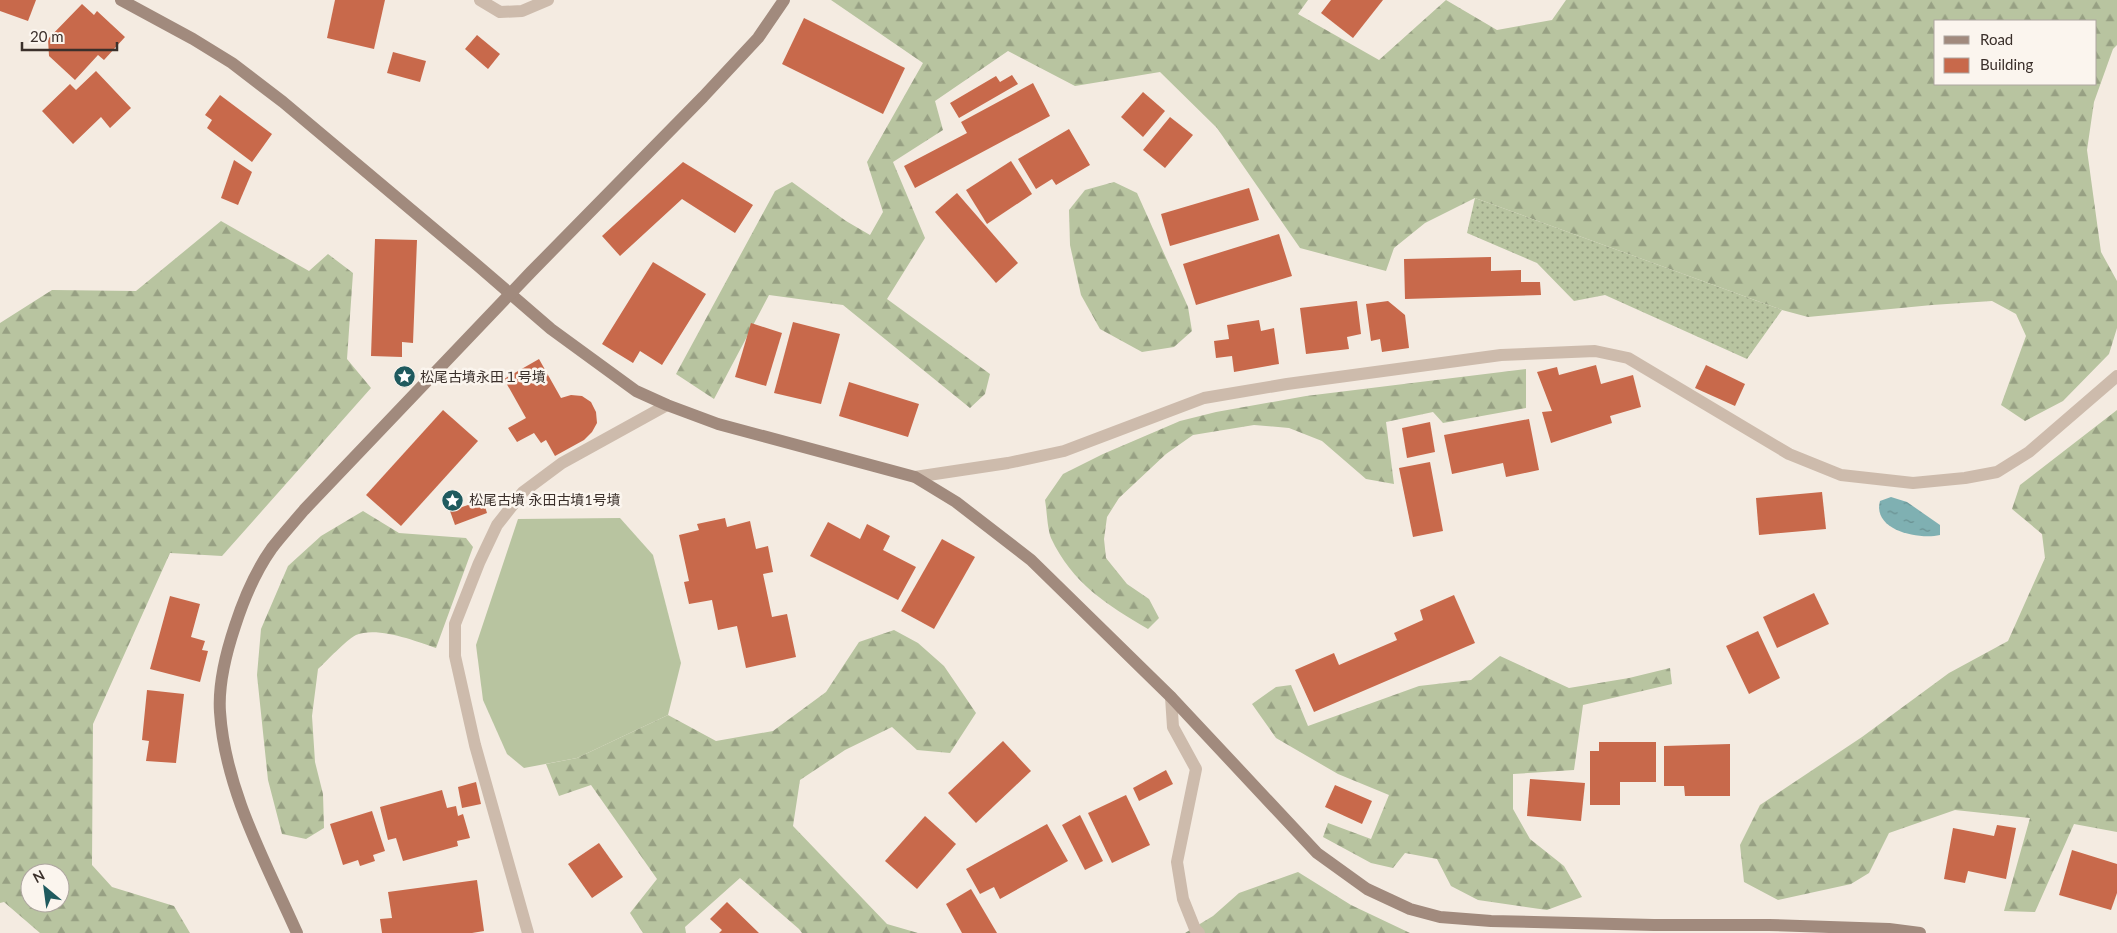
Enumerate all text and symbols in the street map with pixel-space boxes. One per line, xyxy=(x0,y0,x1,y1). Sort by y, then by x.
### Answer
scale bar xyxy=(22,20,118,52)
legend xyxy=(1934,20,2097,85)
text: 20 m xyxy=(30,27,64,45)
text: Road xyxy=(1980,30,2013,48)
text: Building xyxy=(1980,55,2033,73)
place icon: 松尾古墳永田１号墳 xyxy=(392,365,416,389)
place label: 松尾古墳永田１号墳 xyxy=(420,368,546,385)
place icon: 松尾古墳 永田古墳1号墳 xyxy=(441,488,465,512)
place label: 松尾古墳 永田古墳1号墳 xyxy=(469,491,621,508)
north arrow xyxy=(20,863,70,913)
text: N xyxy=(30,866,47,886)

